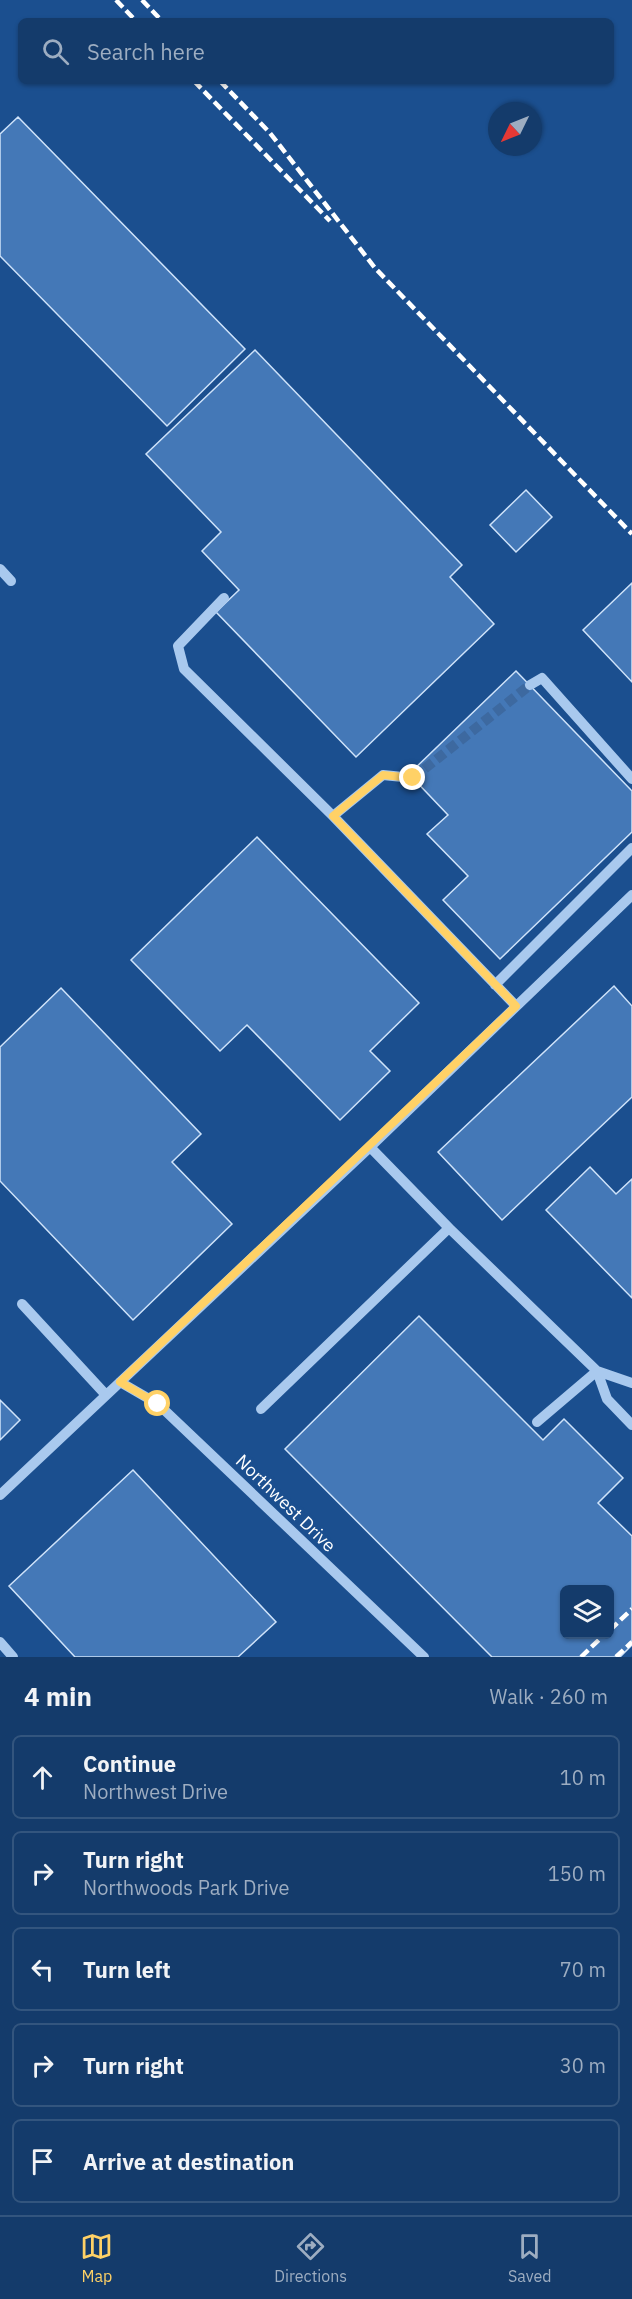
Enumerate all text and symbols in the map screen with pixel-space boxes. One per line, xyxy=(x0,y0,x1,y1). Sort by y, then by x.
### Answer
search box xyxy=(18,18,614,84)
icon: search xyxy=(39,35,72,68)
text: Search here xyxy=(87,37,205,66)
north arrow xyxy=(488,102,542,156)
route end xyxy=(399,764,425,790)
route start xyxy=(144,1390,170,1416)
street label: Northwest Drive xyxy=(231,1449,341,1557)
map controls xyxy=(560,1585,614,1639)
button: layers xyxy=(560,1585,614,1639)
text: 4 min xyxy=(24,1679,92,1713)
text: Walk · 260 m xyxy=(490,1683,608,1710)
text: Continue xyxy=(83,1749,176,1778)
icon: ahead xyxy=(26,1761,59,1794)
text: 10 m xyxy=(560,1764,606,1791)
text: Northwest Drive xyxy=(83,1778,228,1805)
text: Turn right xyxy=(83,1845,184,1874)
icon: right xyxy=(26,1857,59,1890)
text: 150 m xyxy=(548,1860,606,1887)
text: Northwoods Park Drive xyxy=(83,1874,289,1901)
icon: left xyxy=(26,1953,59,1986)
text: Turn left xyxy=(83,1955,171,1984)
text: 70 m xyxy=(560,1956,606,1983)
icon: right xyxy=(26,2049,59,2082)
text: Turn right xyxy=(83,2051,184,2080)
text: 30 m xyxy=(560,2052,606,2079)
icon: arrive xyxy=(26,2145,59,2178)
text: Arrive at destination xyxy=(83,2147,294,2176)
tab: Map xyxy=(80,2230,113,2286)
tab: Directions xyxy=(274,2230,347,2286)
tab: Saved xyxy=(508,2230,552,2286)

